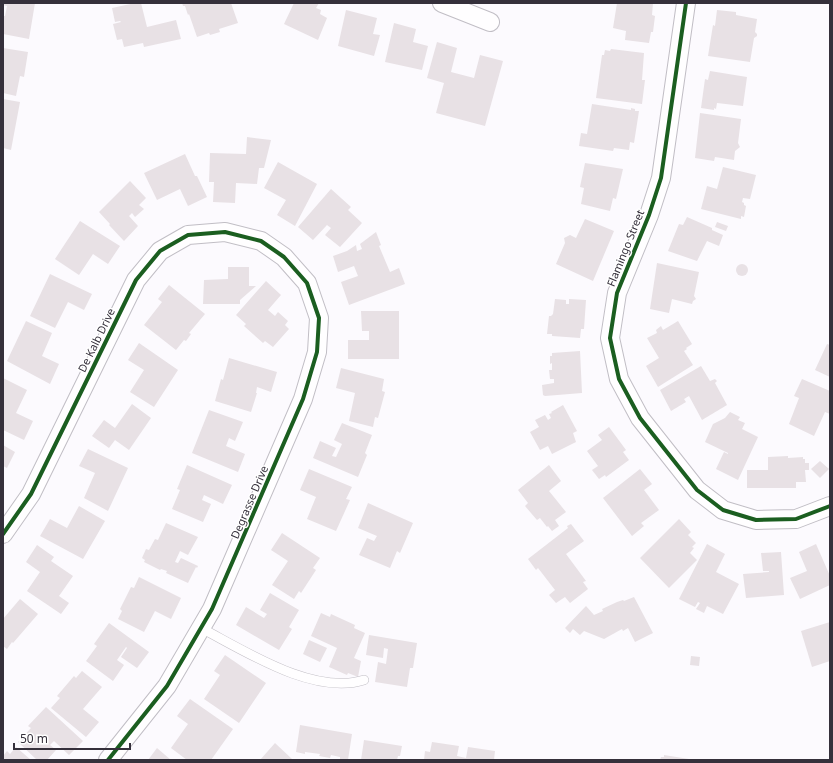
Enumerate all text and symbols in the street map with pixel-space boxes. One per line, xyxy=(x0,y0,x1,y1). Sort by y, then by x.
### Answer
street label: Flamingo Street xyxy=(603,207,647,289)
street label: De Kalb Drive xyxy=(74,305,118,375)
street label: Degrasse Drive xyxy=(227,463,271,541)
scale bar xyxy=(14,725,130,751)
text: 50 m xyxy=(20,730,48,747)

